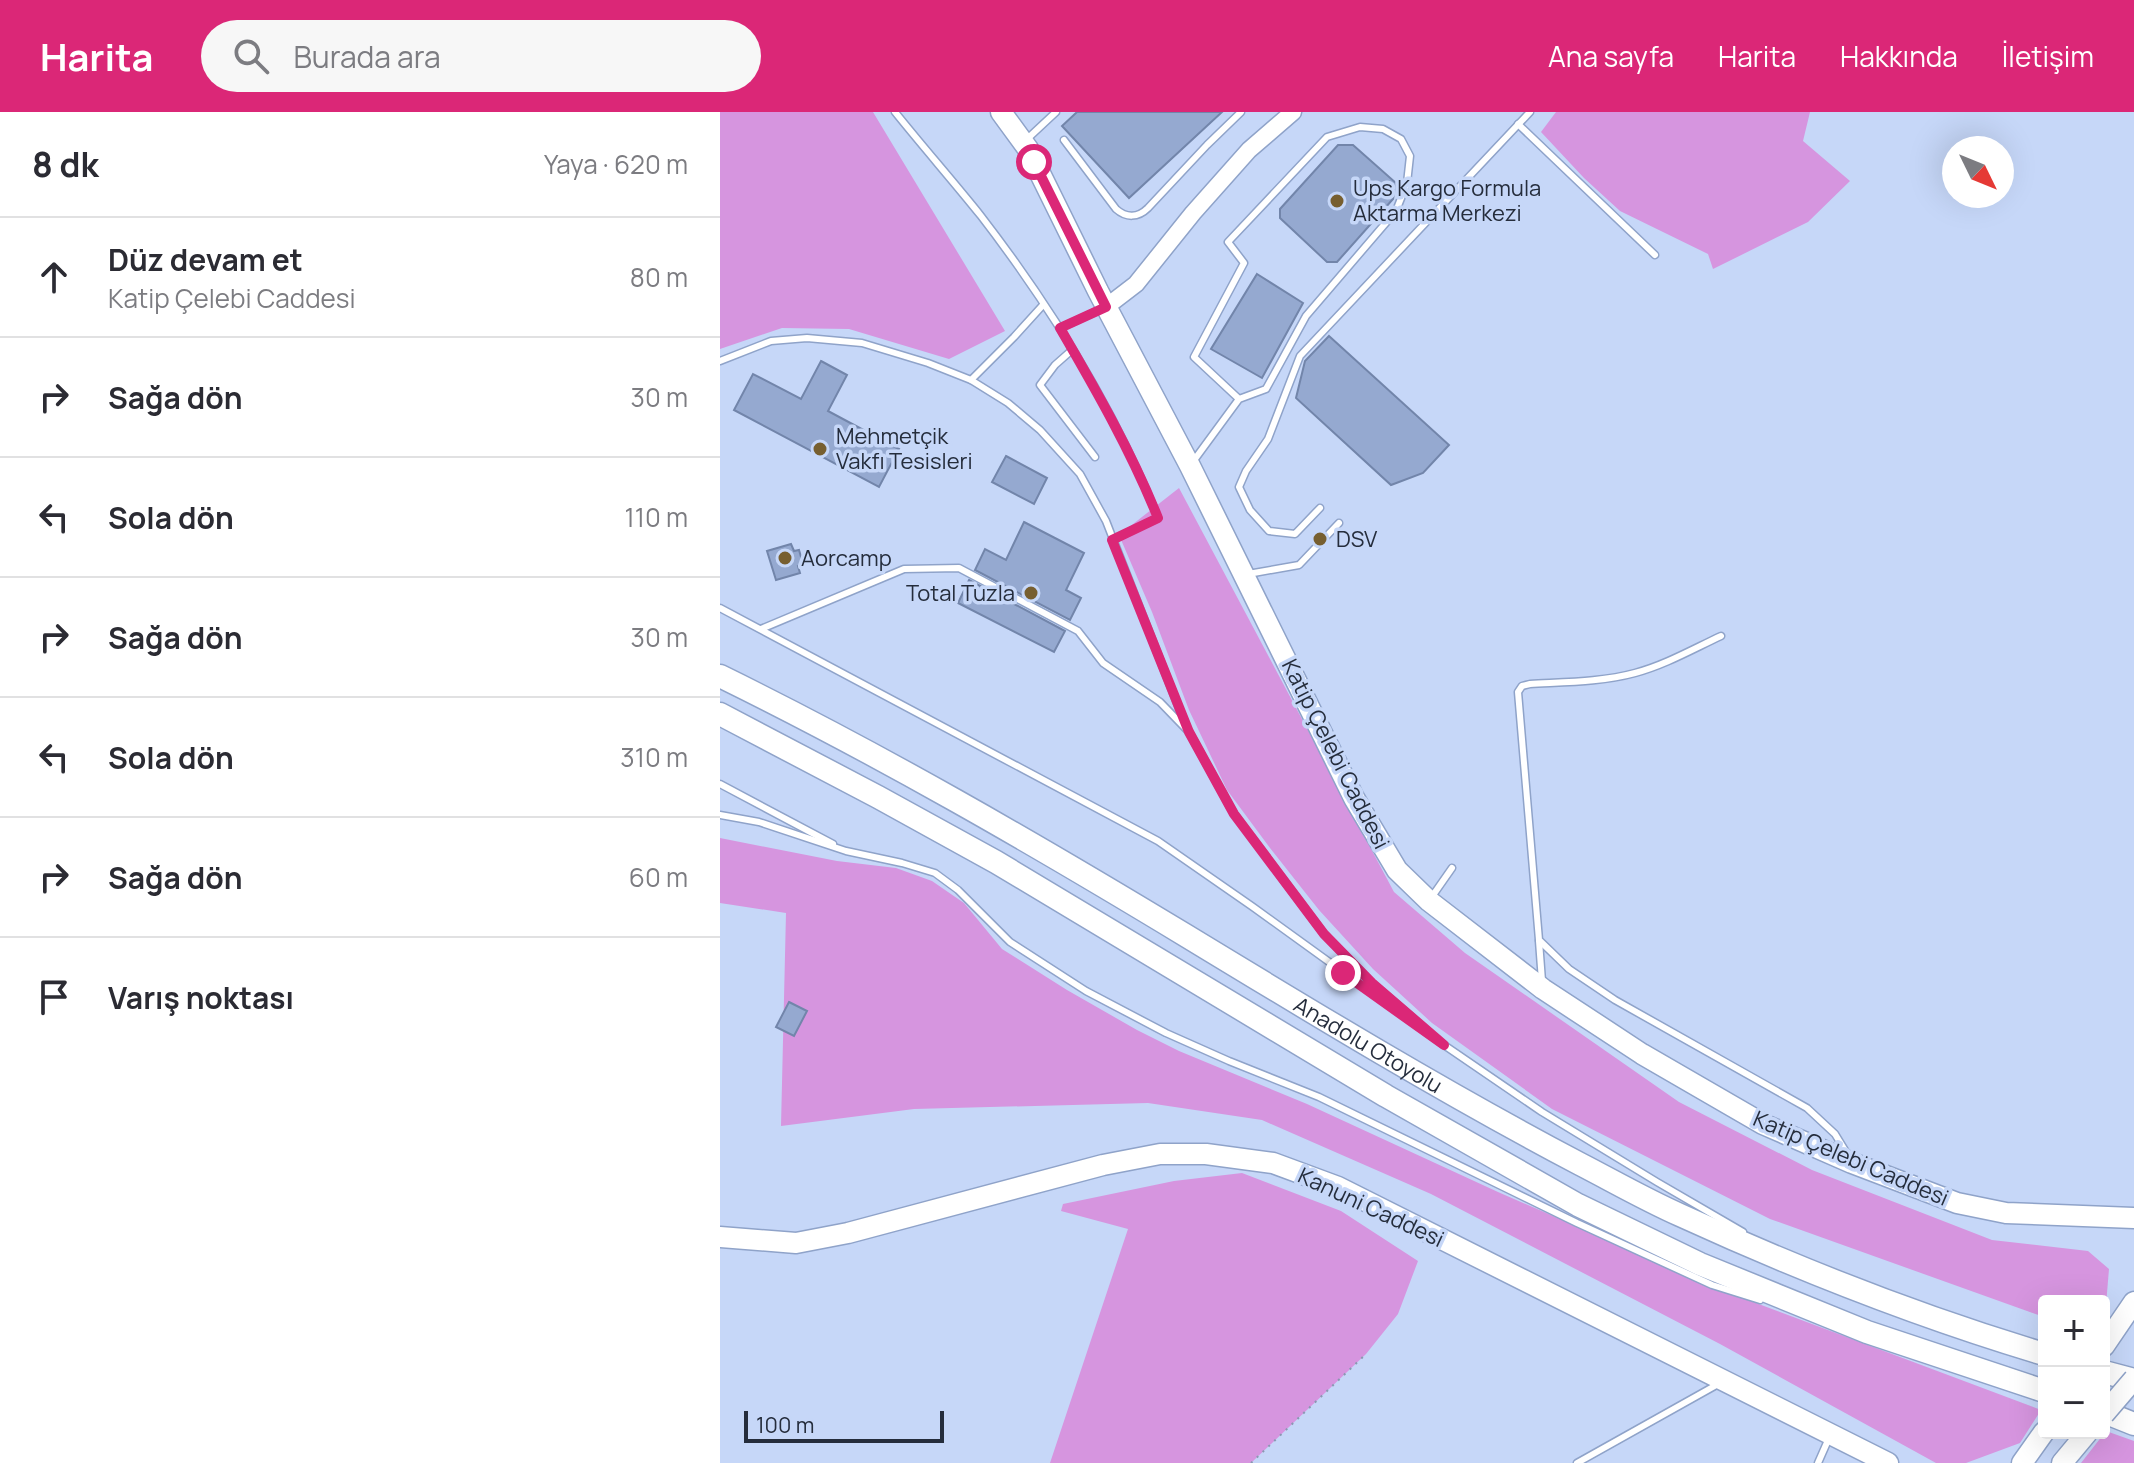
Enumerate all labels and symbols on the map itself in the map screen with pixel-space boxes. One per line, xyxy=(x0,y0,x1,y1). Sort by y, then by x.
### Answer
north arrow xyxy=(1942,136,2014,208)
route start xyxy=(1016,144,1052,180)
place label: Ups Kargo Formula Aktarma Merkezi xyxy=(1353,173,1541,228)
marker: Ups Kargo Formula Aktarma Merkezi xyxy=(1328,192,1346,210)
place label: Mehmetçik Vakfı Tesisleri xyxy=(836,421,973,476)
marker: Mehmetçik Vakfı Tesisleri xyxy=(811,440,829,458)
place label: DSV xyxy=(1336,524,1378,554)
marker: DSV xyxy=(1311,530,1329,548)
place label: Aorcamp xyxy=(801,543,892,573)
marker: Aorcamp xyxy=(776,549,794,567)
place label: Total Tuzla xyxy=(906,578,1015,608)
marker: Total Tuzla xyxy=(1022,584,1040,602)
street label: Katip Çelebi Caddesi xyxy=(1275,654,1397,854)
route end xyxy=(1325,955,1361,991)
street label: Anadolu Otoyolu xyxy=(1288,989,1448,1100)
street label: Katip Çelebi Caddesi xyxy=(1749,1103,1953,1213)
street label: Kanuni Caddesi xyxy=(1293,1160,1449,1254)
scale bar xyxy=(744,1407,944,1443)

